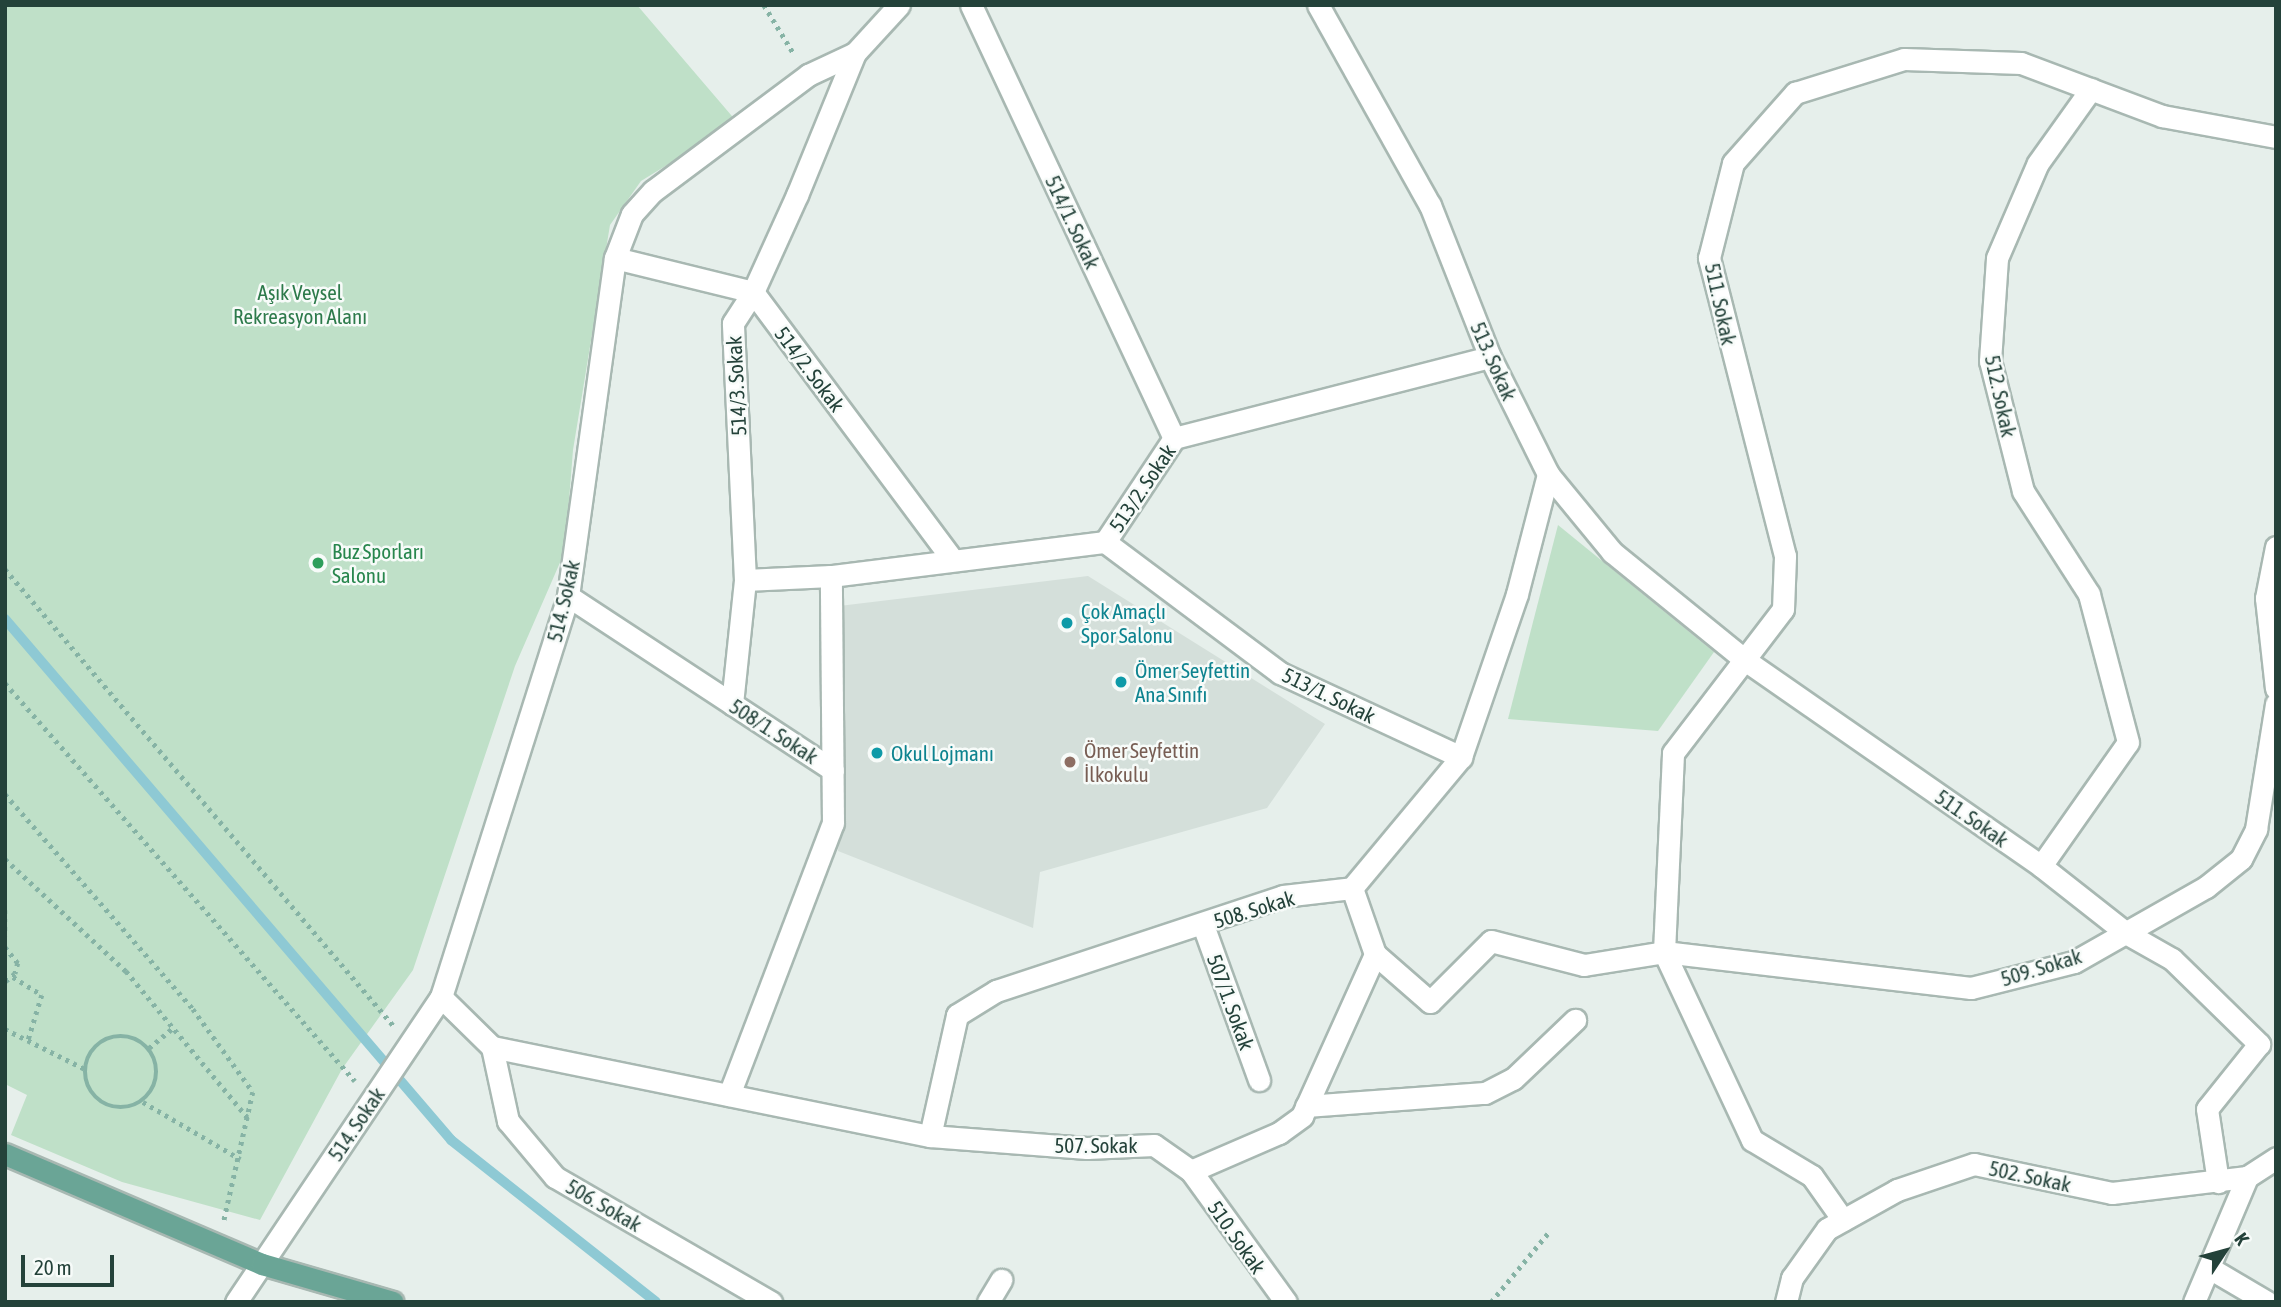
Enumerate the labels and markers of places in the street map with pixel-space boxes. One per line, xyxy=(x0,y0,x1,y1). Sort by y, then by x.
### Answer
place label: Buz Sporları Salonu xyxy=(332,538,424,588)
marker: Buz Sporları Salonu xyxy=(310,555,326,571)
place label: Çok Amaçlı Spor Salonu xyxy=(1081,598,1173,648)
marker: Çok Amaçlı Spor Salonu xyxy=(1059,615,1075,631)
place label: Ömer Seyfettin Ana Sınıfı xyxy=(1135,657,1250,707)
marker: Ömer Seyfettin Ana Sınıfı xyxy=(1113,674,1129,690)
place label: Ömer Seyfettin İlkokulu xyxy=(1084,737,1199,787)
place label: Okul Lojmanı xyxy=(891,740,994,766)
marker: Okul Lojmanı xyxy=(869,745,885,761)
marker: Ömer Seyfettin İlkokulu xyxy=(1062,754,1078,770)

